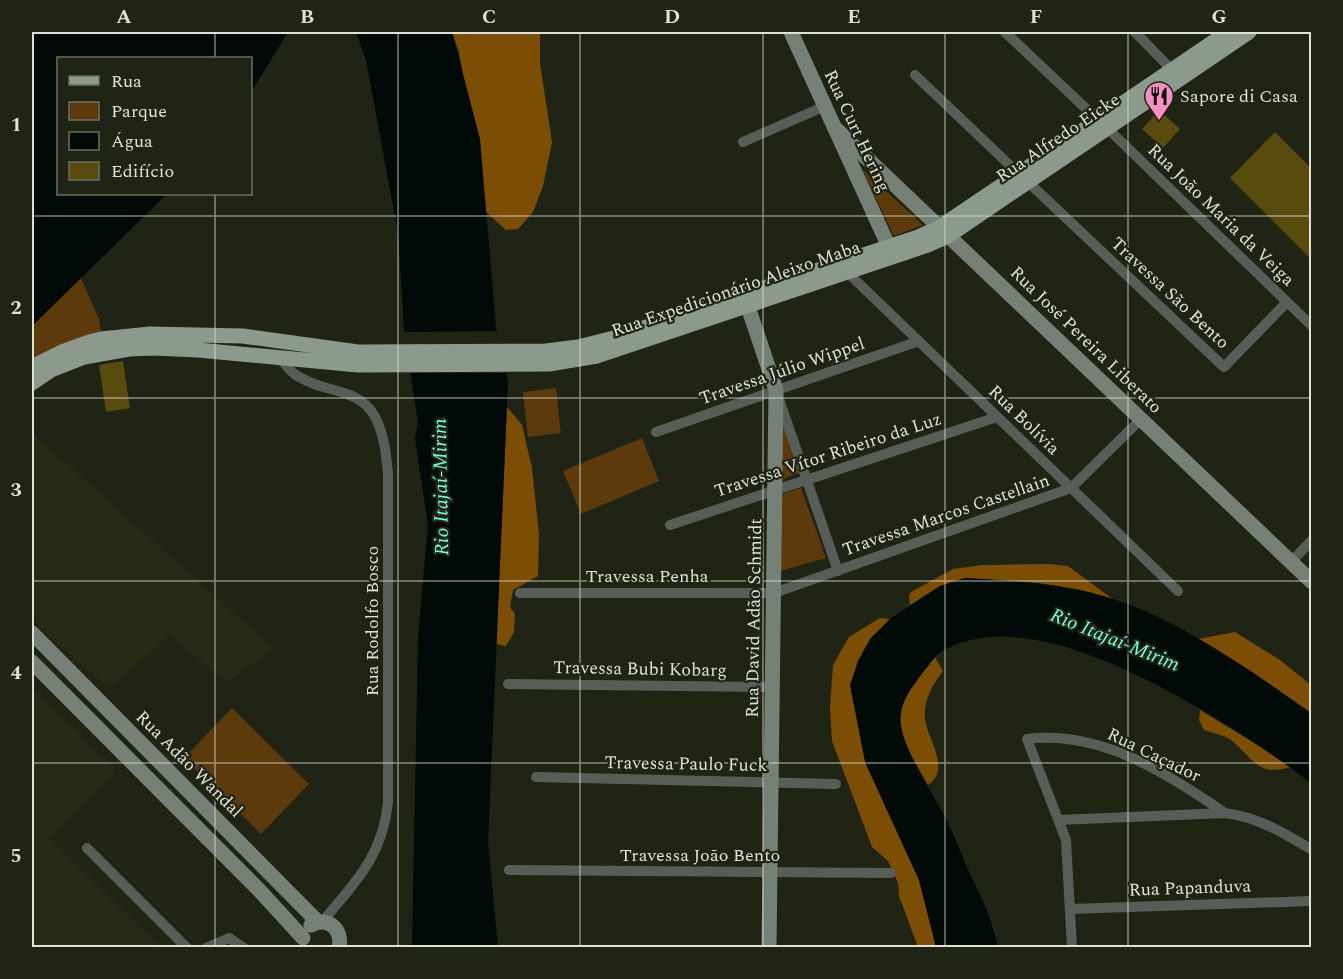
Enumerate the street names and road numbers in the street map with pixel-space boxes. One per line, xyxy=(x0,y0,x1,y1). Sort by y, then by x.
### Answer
street label: Rua Curt Hering xyxy=(817,65,897,197)
street label: Rua Alfredo Eicke xyxy=(991,86,1125,190)
street label: Rua João Maria da Veiga xyxy=(1141,137,1301,293)
street label: Travessa São Bento xyxy=(1104,231,1236,355)
street label: Rua Expedicionário Aleixo Maba xyxy=(608,234,864,344)
street label: Rua José Pereira Liberato xyxy=(1004,260,1168,420)
street label: Travessa Júlio Wippel xyxy=(696,330,868,412)
street label: Rua Bolívia xyxy=(982,379,1066,461)
street label: Travessa Vítor Ribeiro da Luz xyxy=(711,405,945,505)
street label: Travessa Marcos Castellain xyxy=(839,467,1053,563)
street label: Rua David Adão Schmidt xyxy=(739,518,769,718)
street label: Rua Rodolfo Bosco xyxy=(359,546,386,696)
street label: Travessa Penha xyxy=(585,563,709,590)
street label: Travessa Bubi Kobarg xyxy=(553,654,727,684)
street label: Rua Adão Wandal xyxy=(129,704,249,824)
street label: Rua Caçador xyxy=(1102,721,1206,789)
street label: Travessa Paulo Fuck xyxy=(604,749,768,779)
street label: Travessa João Bento xyxy=(620,842,780,869)
street label: Rua Papanduva xyxy=(1128,872,1252,904)

